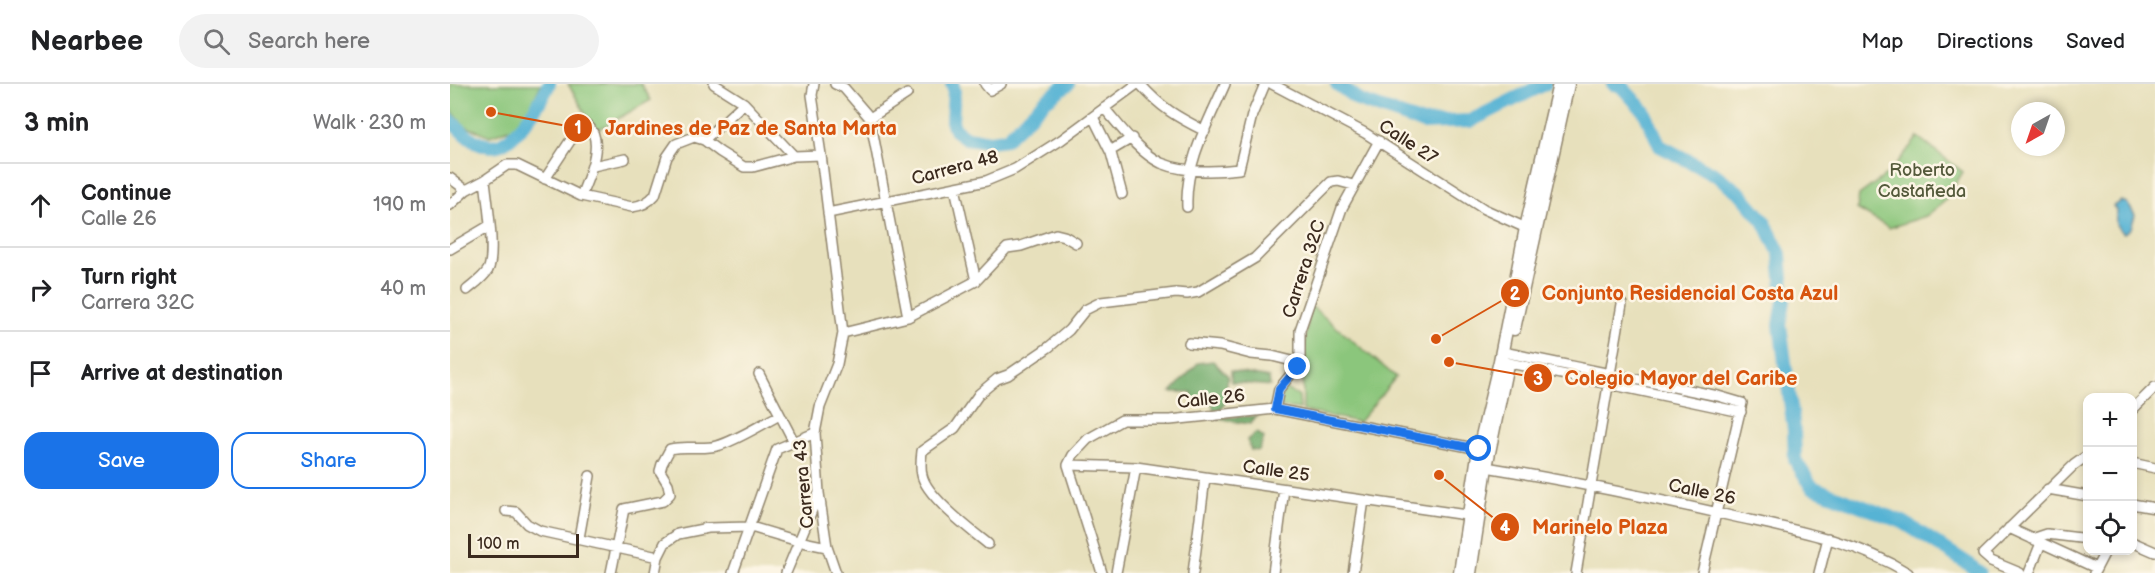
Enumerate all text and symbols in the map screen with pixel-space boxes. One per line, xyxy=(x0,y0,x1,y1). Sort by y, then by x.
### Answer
search box xyxy=(179,14,599,68)
text: Nearbee xyxy=(30,25,143,58)
icon: search xyxy=(200,25,233,58)
text: Search here xyxy=(248,28,370,55)
text: Map xyxy=(1861,29,1904,54)
text: Directions xyxy=(1937,29,2033,54)
text: Saved xyxy=(2066,29,2125,54)
north arrow xyxy=(2011,102,2065,156)
text: 3 min xyxy=(24,108,89,139)
callout: Jardines de Paz de Santa Marta xyxy=(563,109,908,147)
text: Walk · 230 m xyxy=(313,111,426,135)
street label: Calle 27 xyxy=(1375,115,1441,169)
text: Jardines de Paz de Santa Marta xyxy=(605,117,897,141)
text: 1 xyxy=(574,118,582,139)
street label: Carrera 48 xyxy=(909,146,1001,190)
park label: Roberto Castañeda xyxy=(1878,160,1966,202)
text: Continue xyxy=(81,180,171,207)
icon: ahead xyxy=(24,189,57,222)
text: 190 m xyxy=(373,193,426,217)
text: Calle 26 xyxy=(81,207,157,231)
street label: Carrera 32C xyxy=(1278,217,1330,321)
text: Turn right xyxy=(81,264,177,291)
icon: right xyxy=(24,273,57,306)
callout: Conjunto Residencial Costa Azul xyxy=(1500,274,1851,312)
text: 40 m xyxy=(380,277,426,301)
text: Conjunto Residencial Costa Azul xyxy=(1542,282,1838,306)
text: 2 xyxy=(1510,284,1521,305)
text: Carrera 32C xyxy=(81,291,194,315)
route end xyxy=(1284,353,1310,379)
icon: arrive xyxy=(24,357,57,390)
callout: Colegio Mayor del Caribe xyxy=(1523,359,1810,397)
text: Arrive at destination xyxy=(81,360,283,387)
text: Colegio Mayor del Caribe xyxy=(1565,367,1797,391)
text: 3 xyxy=(1533,369,1543,390)
street label: Calle 26 xyxy=(1176,385,1246,413)
map controls xyxy=(2083,393,2137,555)
button: + xyxy=(2083,393,2137,447)
button: Save xyxy=(24,432,219,489)
button: Share xyxy=(231,432,426,489)
route start xyxy=(1465,435,1491,461)
street label: Carrera 43 xyxy=(790,438,818,530)
button: − xyxy=(2083,447,2137,501)
street label: Calle 25 xyxy=(1241,456,1311,486)
street label: Calle 26 xyxy=(1667,475,1737,509)
button: locate xyxy=(2083,501,2137,555)
callout: Marinelo Plaza xyxy=(1490,508,1680,546)
text: Marinelo Plaza xyxy=(1532,516,1668,540)
text: 4 xyxy=(1500,518,1511,539)
scale bar xyxy=(468,531,579,558)
text: 100 m xyxy=(477,535,520,554)

